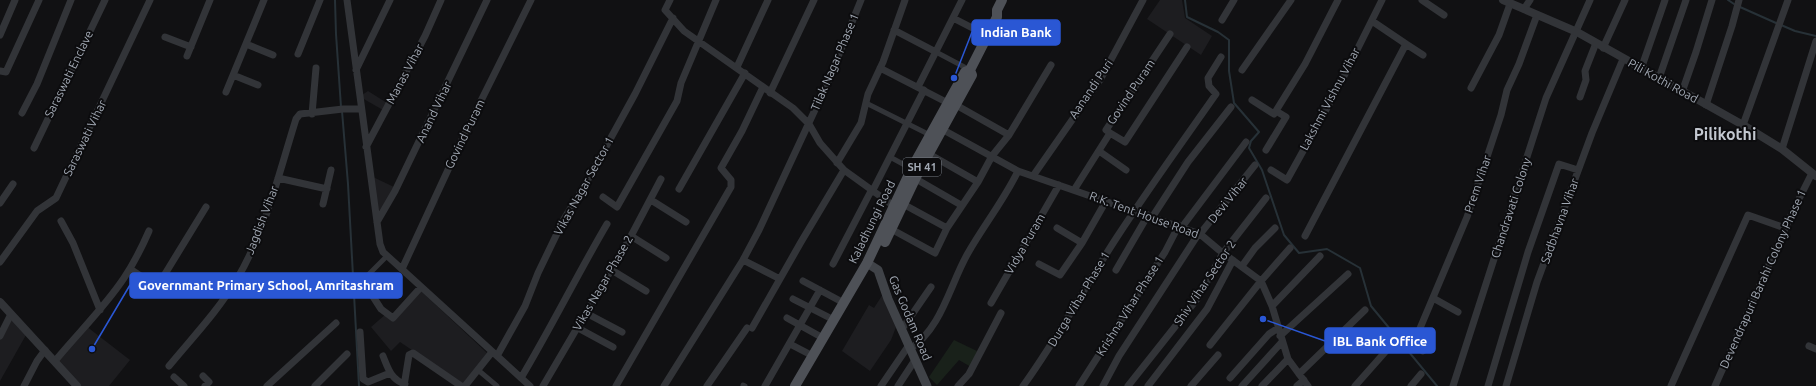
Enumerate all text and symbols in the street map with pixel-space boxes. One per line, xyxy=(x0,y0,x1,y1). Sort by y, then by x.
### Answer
street label: Tilak Nagar Phase 1 xyxy=(808,11,861,113)
callout: Indian Bank xyxy=(972,20,1060,45)
text: Indian Bank xyxy=(980,25,1052,39)
street label: Saraswati Enclave xyxy=(42,28,95,119)
street label: Manas Vihar xyxy=(383,41,426,106)
street label: Lakshmi Vishnu Vihar xyxy=(1297,45,1362,152)
street label: Pili Kothi Road xyxy=(1626,56,1700,105)
street label: Aanandi Puri xyxy=(1066,57,1115,121)
street label: Govind Puram xyxy=(1104,57,1157,127)
street label: Anand Vihar xyxy=(413,79,454,144)
street label: Saraswati Vihar xyxy=(61,97,109,178)
street label: Govind Puram xyxy=(442,97,487,171)
district label: Pilikothi xyxy=(1694,125,1756,143)
street label: Vikas Nagar Sector 1 xyxy=(551,134,616,237)
street label: Prem Vihar xyxy=(1462,153,1494,214)
street label: Chandravati Colony xyxy=(1488,156,1533,260)
road number: SH 41 xyxy=(903,158,941,176)
street label: Devi Vihar xyxy=(1205,174,1250,225)
street label: Sadbhavna Vihar xyxy=(1538,176,1581,265)
street label: Kaladhungi Road xyxy=(846,178,897,265)
street label: Jagdish Vihar xyxy=(243,183,281,256)
street label: Devendrapuri Barahi Colony Phase 1 xyxy=(1717,187,1808,370)
street label: R.K. Tent House Road xyxy=(1088,189,1201,240)
street label: Vidya Puram xyxy=(1002,211,1047,276)
street label: Vikas Nagar Phase 2 xyxy=(570,233,635,333)
street label: Shiv Vihar Sector 2 xyxy=(1171,238,1238,328)
street label: Durga Vihar Phase 1 xyxy=(1045,249,1112,349)
street label: Krishna Vihar Phase 1 xyxy=(1093,253,1166,358)
callout: Governmant Primary School, Amritashram xyxy=(130,273,402,298)
street label: Gas Godam Road xyxy=(887,273,934,362)
text: Governmant Primary School, Amritashram xyxy=(138,278,394,292)
callout: IBL Bank Office xyxy=(1325,328,1435,353)
text: IBL Bank Office xyxy=(1333,334,1427,348)

